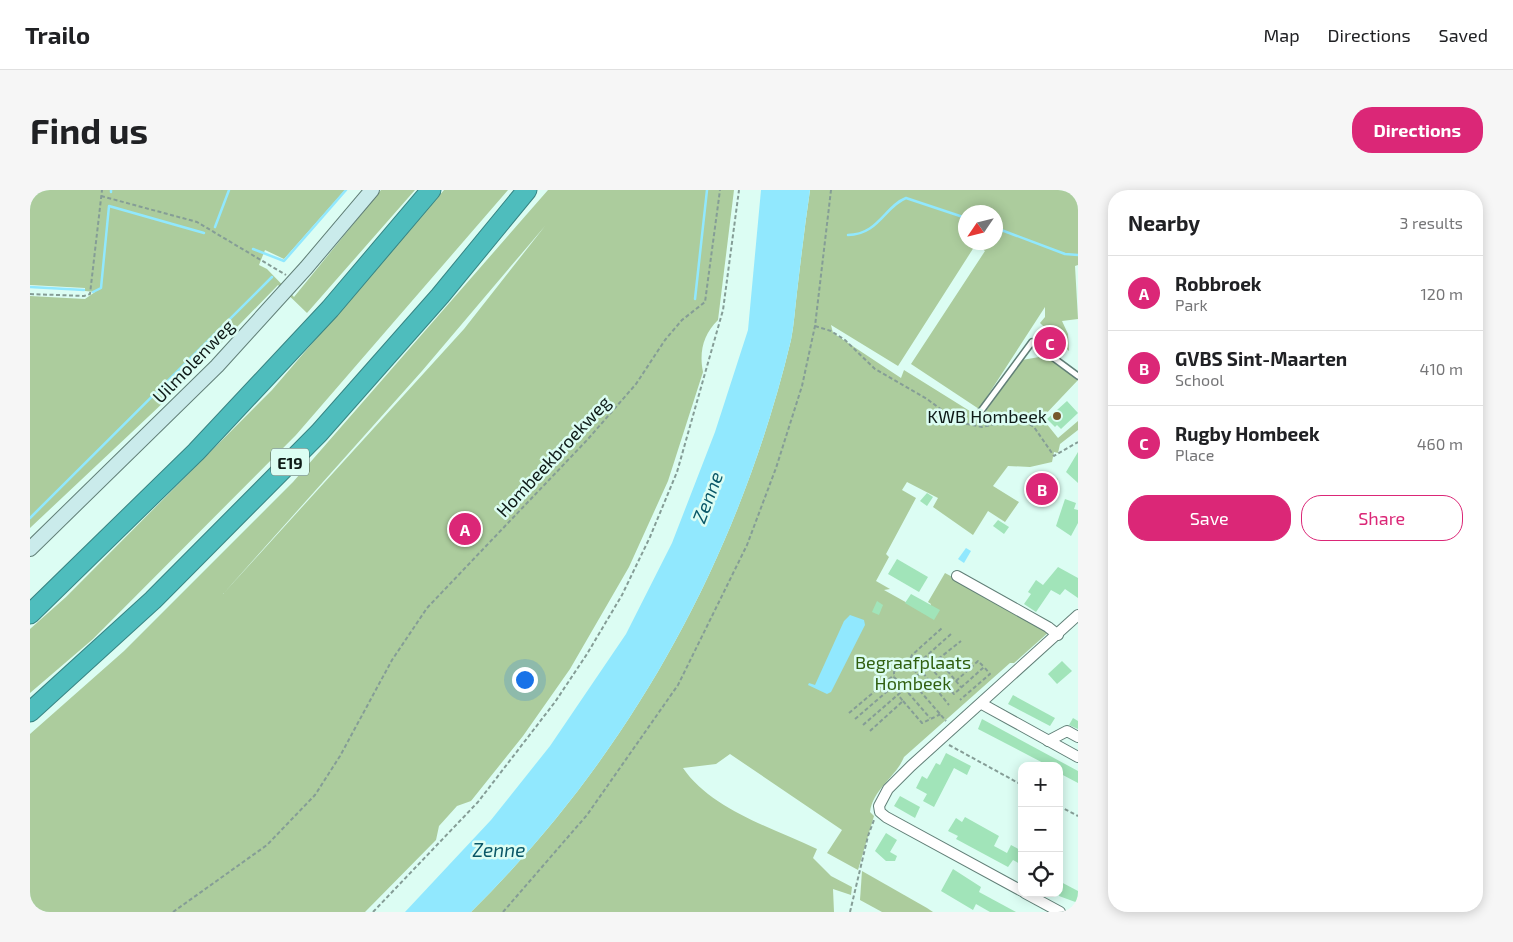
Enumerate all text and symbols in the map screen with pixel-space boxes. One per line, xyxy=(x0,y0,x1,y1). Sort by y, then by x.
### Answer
text: Trailo xyxy=(25,20,90,49)
text: Map xyxy=(1263,24,1300,46)
text: Directions xyxy=(1328,24,1411,46)
text: Saved xyxy=(1439,24,1488,46)
button: Directions xyxy=(1352,107,1483,153)
text: Find us xyxy=(30,109,148,151)
north arrow xyxy=(958,205,1003,250)
text: Nearby xyxy=(1128,210,1200,235)
text: 3 results xyxy=(1400,213,1463,232)
text: Robbroek xyxy=(1175,272,1261,295)
text: A xyxy=(1139,284,1149,303)
text: 120 m xyxy=(1420,284,1463,303)
text: Park xyxy=(1175,295,1208,314)
street label: Uilmolenweg xyxy=(148,315,238,407)
pin: C xyxy=(1034,324,1066,362)
text: GVBS Sint-Maarten xyxy=(1175,347,1347,370)
text: B xyxy=(1139,359,1149,378)
text: 410 m xyxy=(1420,359,1463,378)
text: School xyxy=(1175,370,1224,389)
street label: Hombeekbroekweg xyxy=(491,391,615,521)
place label: KWB Hombeek xyxy=(927,405,1047,427)
marker: KWB Hombeek xyxy=(1051,410,1063,422)
text: Rugby Hombeek xyxy=(1175,422,1320,445)
text: C xyxy=(1139,434,1149,453)
text: 460 m xyxy=(1417,434,1463,453)
text: Place xyxy=(1175,445,1214,464)
road number: E19 xyxy=(271,448,309,476)
water label: Zenne xyxy=(687,468,727,526)
pin: B xyxy=(1026,470,1058,508)
button: Save xyxy=(1128,495,1291,541)
button: Share xyxy=(1301,495,1463,541)
pin: A xyxy=(449,510,481,548)
park label: Begraafplaats Hombeek xyxy=(855,651,971,694)
your location xyxy=(512,667,538,693)
map controls xyxy=(1018,762,1063,897)
button: + xyxy=(1018,762,1063,807)
button: − xyxy=(1018,807,1063,852)
water label: Zenne xyxy=(473,838,525,861)
button: locate xyxy=(1018,852,1063,897)

